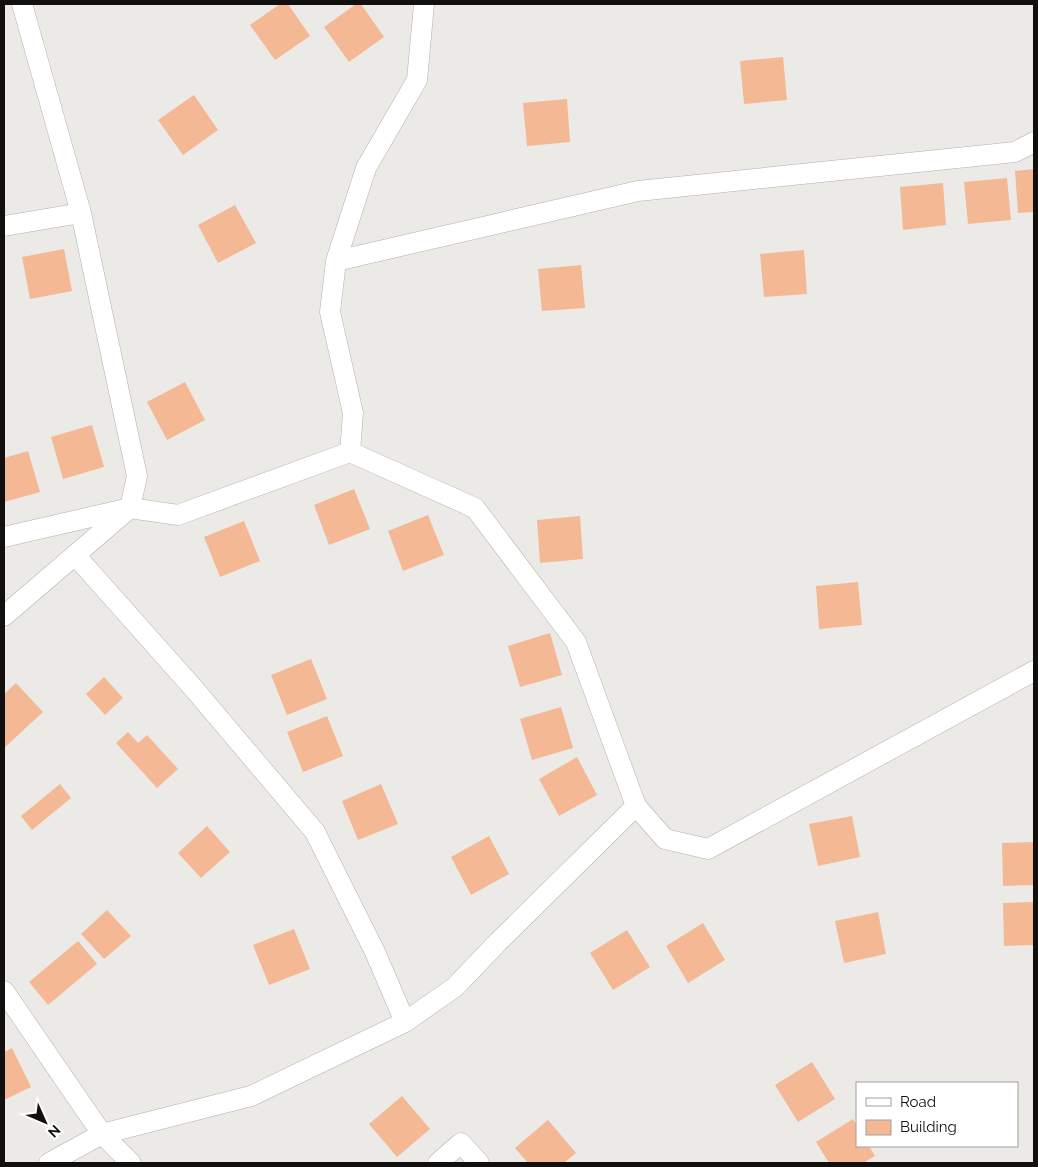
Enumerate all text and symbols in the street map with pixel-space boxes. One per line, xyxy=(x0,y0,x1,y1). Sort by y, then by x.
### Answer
legend xyxy=(856,1082,1018,1147)
text: Road xyxy=(900,1093,936,1111)
north arrow xyxy=(20,1097,70,1147)
text: Building xyxy=(900,1118,957,1136)
text: N xyxy=(45,1122,64,1141)

